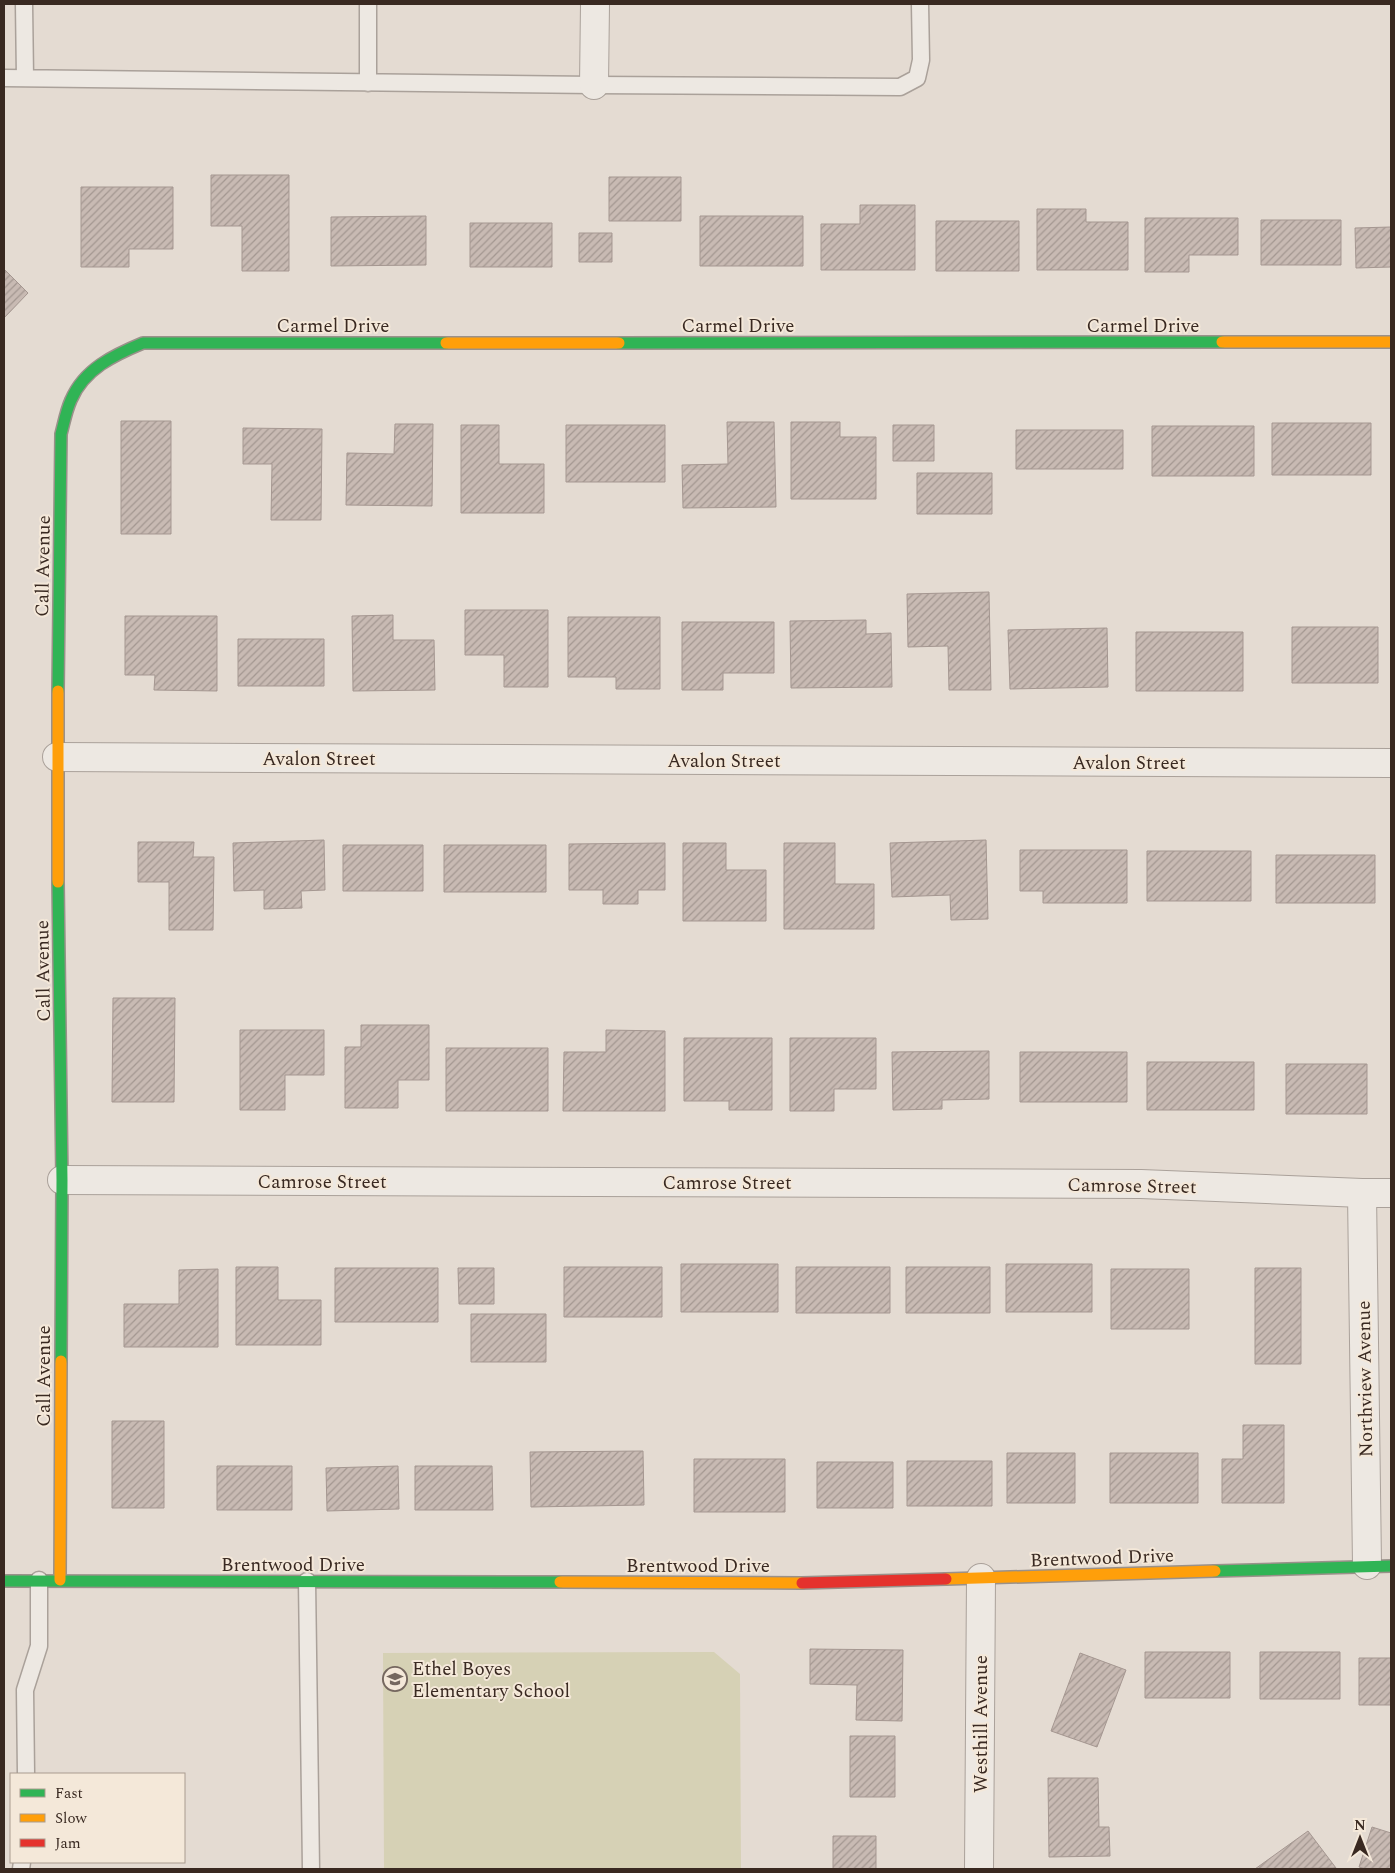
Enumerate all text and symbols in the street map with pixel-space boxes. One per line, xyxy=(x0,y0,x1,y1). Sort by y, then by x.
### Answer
street label: Carmel Drive xyxy=(276,312,390,341)
street label: Carmel Drive xyxy=(681,312,795,341)
street label: Carmel Drive xyxy=(1086,312,1200,341)
street label: Call Avenue xyxy=(28,515,59,617)
street label: Avalon Street xyxy=(262,745,376,774)
street label: Avalon Street xyxy=(667,747,781,776)
street label: Avalon Street xyxy=(1072,749,1186,778)
street label: Call Avenue xyxy=(28,920,59,1022)
street label: Camrose Street xyxy=(257,1168,387,1197)
street label: Camrose Street xyxy=(662,1169,792,1198)
street label: Camrose Street xyxy=(1067,1171,1197,1202)
street label: Northview Avenue xyxy=(1350,1300,1381,1458)
street label: Call Avenue xyxy=(30,1325,59,1427)
street label: Brentwood Drive xyxy=(1030,1541,1174,1576)
street label: Brentwood Drive xyxy=(221,1551,365,1580)
street label: Brentwood Drive xyxy=(626,1552,770,1581)
place label: Ethel Boyes Elementary School xyxy=(412,1655,570,1706)
street label: Westhill Avenue xyxy=(967,1655,996,1793)
school or university icon: Ethel Boyes Elementary School xyxy=(382,1666,408,1692)
legend xyxy=(10,1773,185,1863)
text: Fast xyxy=(55,1782,83,1805)
text: Slow xyxy=(55,1807,87,1830)
north arrow xyxy=(1335,1813,1385,1863)
text: N xyxy=(1354,1815,1366,1836)
text: Jam xyxy=(55,1832,81,1855)

